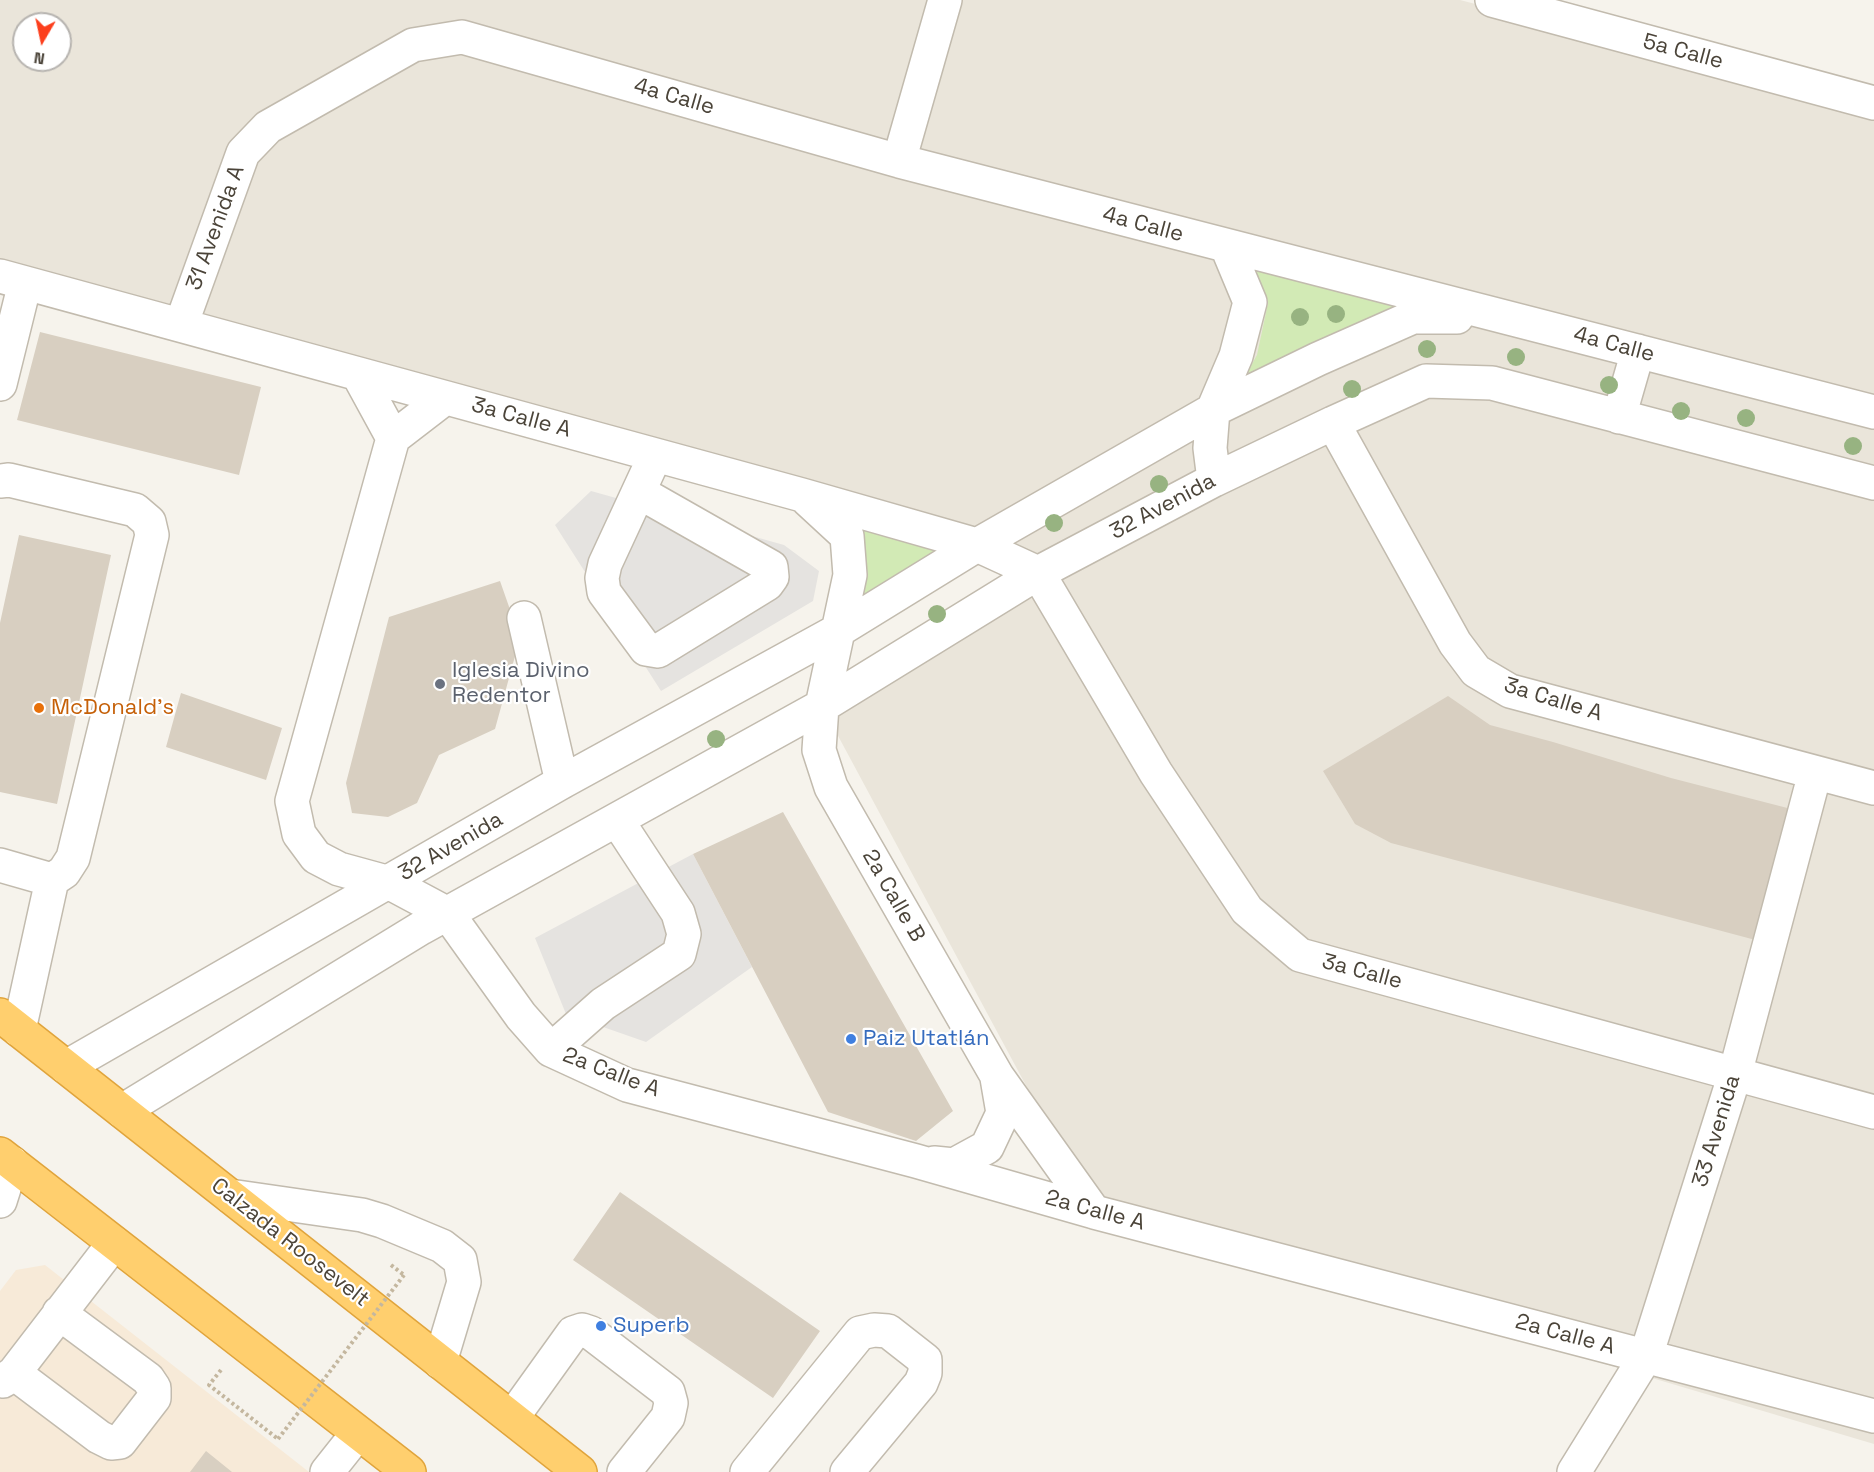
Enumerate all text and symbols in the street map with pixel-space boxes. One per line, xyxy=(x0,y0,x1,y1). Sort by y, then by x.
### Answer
north arrow xyxy=(12,12,72,72)
street label: 5a Calle xyxy=(1640,29,1726,75)
text: N xyxy=(32,47,46,70)
street label: 4a Calle xyxy=(631,73,717,121)
street label: 31 Avenida A xyxy=(181,162,251,294)
street label: 4a Calle xyxy=(1100,202,1186,248)
street label: 4a Calle xyxy=(1571,322,1657,368)
street label: 3a Calle A xyxy=(468,392,574,444)
street label: 32 Avenida xyxy=(1106,468,1220,546)
place label: Iglesia Divino Redentor xyxy=(452,658,589,710)
street label: 3a Calle A xyxy=(1501,673,1605,727)
marker: Iglesia Divino Redentor xyxy=(433,677,447,691)
place label: McDonald's xyxy=(51,695,174,721)
marker: McDonald's xyxy=(32,701,46,715)
street label: 32 Avenida xyxy=(394,807,508,887)
street label: 2a Calle B xyxy=(856,845,930,947)
street label: 3a Calle xyxy=(1319,949,1405,995)
place label: Paiz Utatlán xyxy=(863,1026,989,1052)
marker: Paiz Utatlán xyxy=(844,1032,858,1046)
street label: 2a Calle A xyxy=(559,1042,663,1104)
street label: 33 Avenida xyxy=(1687,1072,1747,1190)
street label: Calzada Roosevelt xyxy=(206,1173,374,1313)
street label: 2a Calle A xyxy=(1042,1185,1148,1237)
street label: 2a Calle A xyxy=(1512,1309,1618,1361)
place label: Superb xyxy=(613,1313,690,1339)
marker: Superb xyxy=(594,1319,608,1333)

